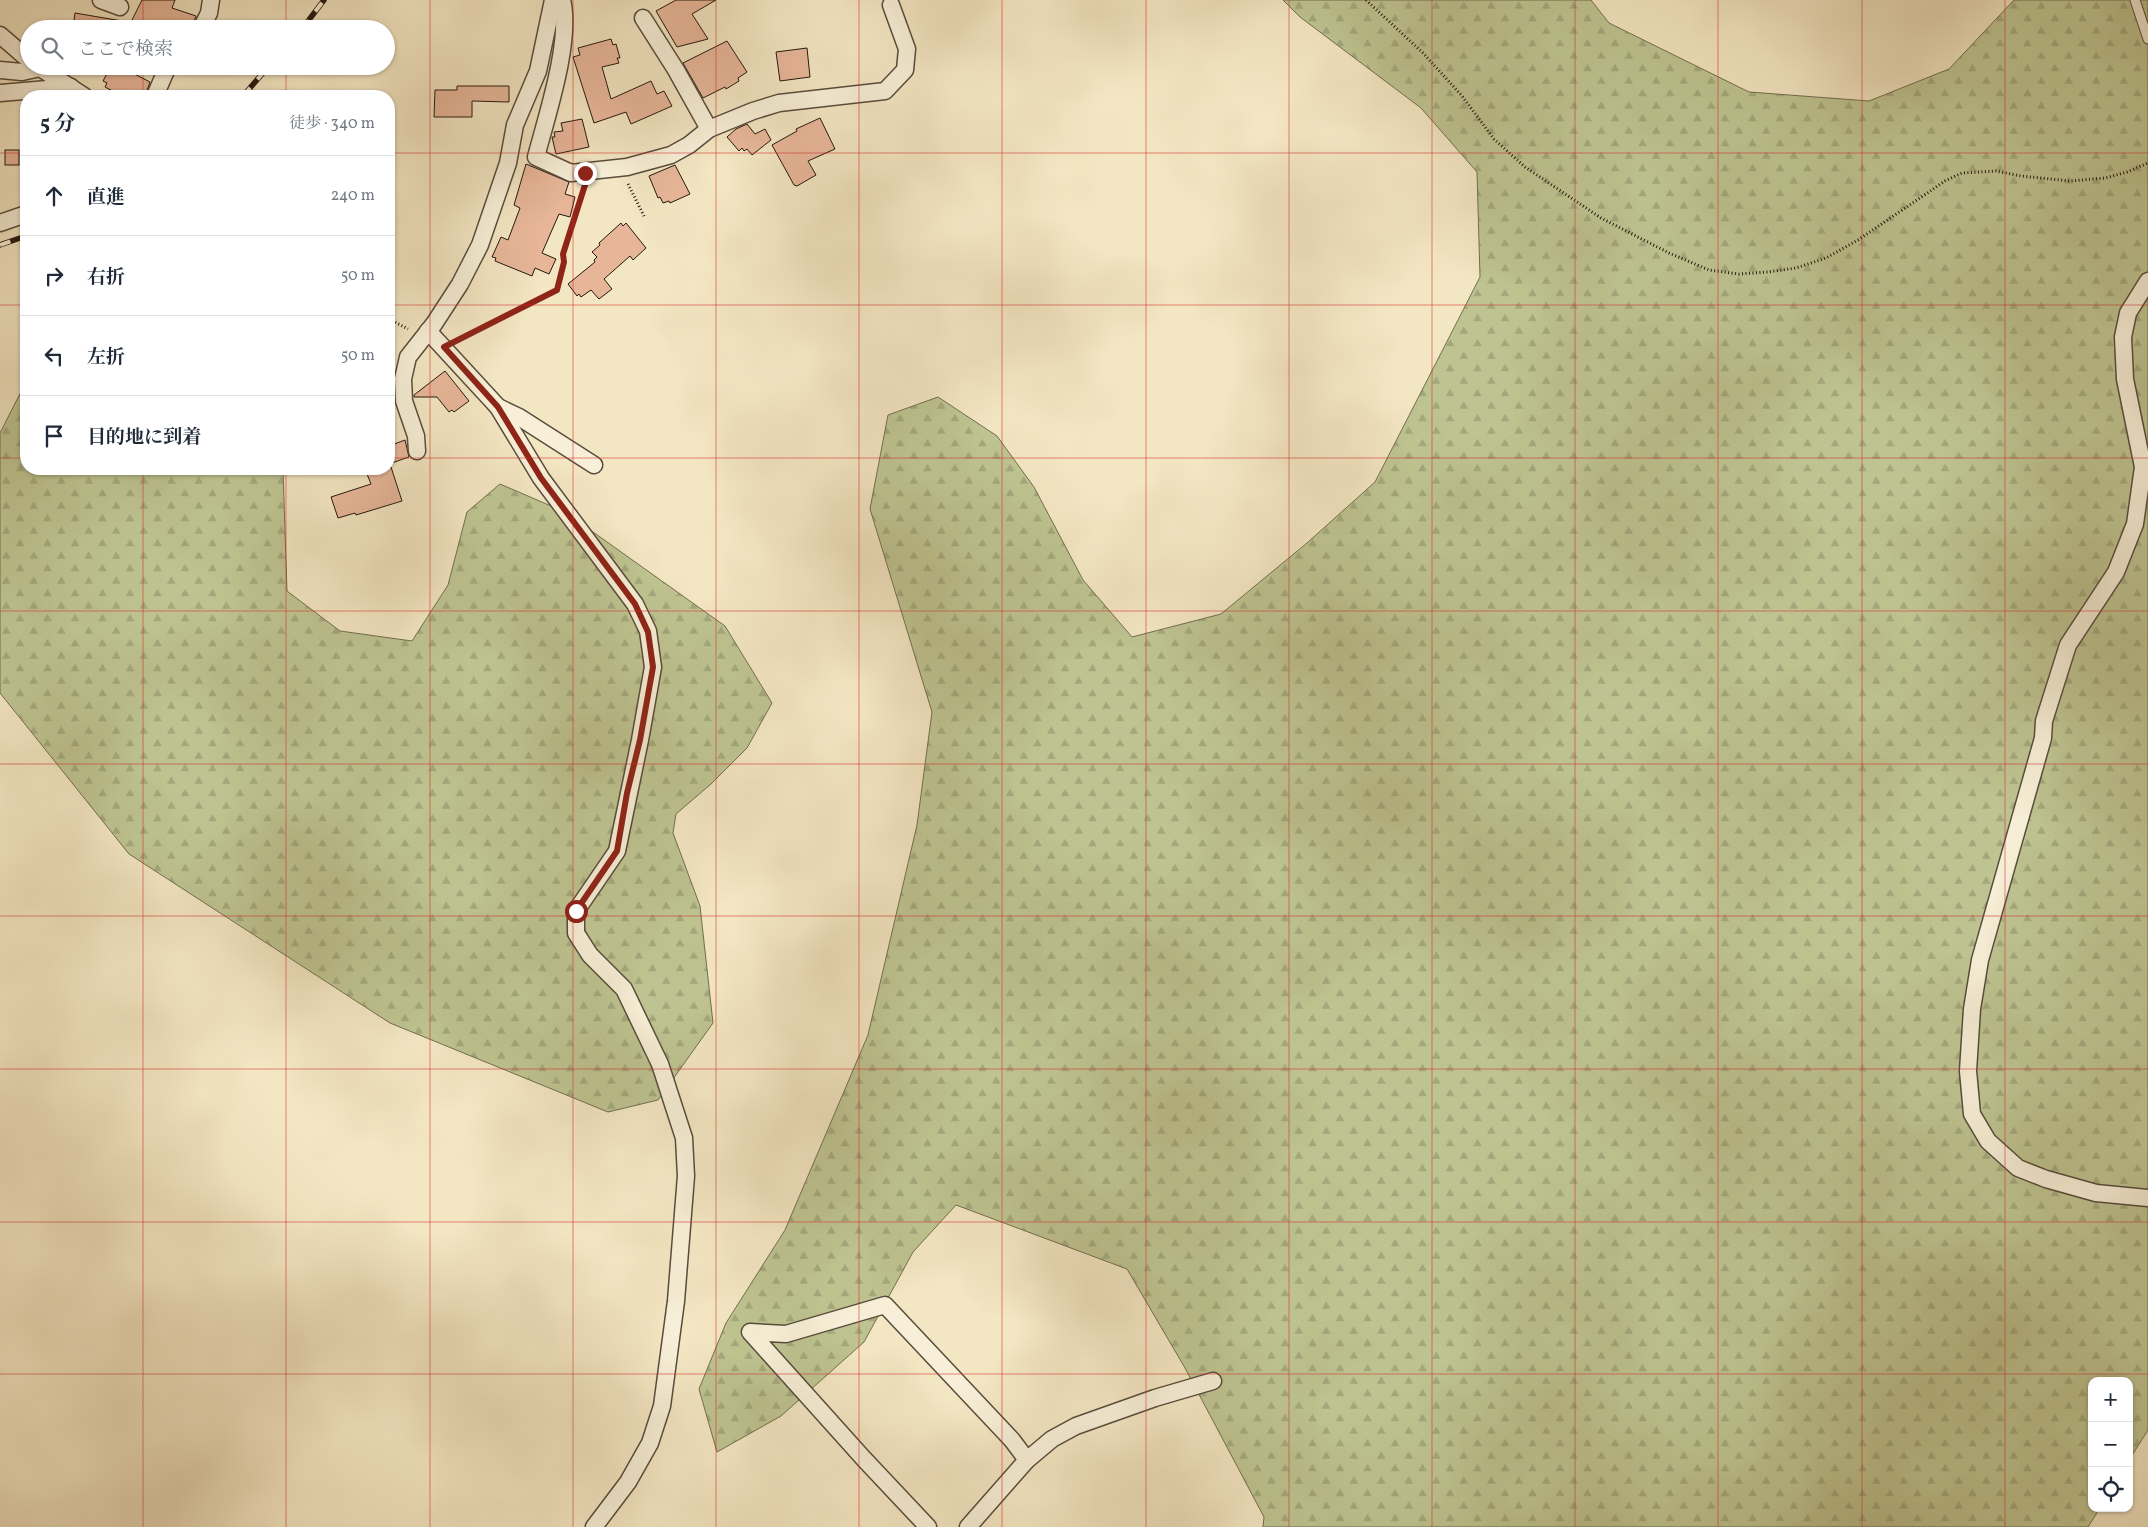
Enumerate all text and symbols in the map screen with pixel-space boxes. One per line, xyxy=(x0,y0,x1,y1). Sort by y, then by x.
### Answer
search box xyxy=(20,20,395,75)
icon: search xyxy=(38,34,66,62)
text: ここで検索 xyxy=(78,37,173,63)
text: 5 分 xyxy=(40,110,75,139)
text: 徒歩 · 340 m xyxy=(289,113,375,135)
route end xyxy=(574,162,597,185)
icon: ahead xyxy=(40,182,68,210)
text: 直進 xyxy=(87,185,125,211)
text: 240 m xyxy=(331,185,375,207)
icon: right xyxy=(40,262,68,290)
text: 右折 xyxy=(87,265,125,291)
text: 50 m xyxy=(341,265,375,287)
icon: left xyxy=(40,342,68,370)
text: 左折 xyxy=(87,345,125,371)
text: 50 m xyxy=(341,345,375,367)
icon: arrive xyxy=(40,422,68,450)
text: 目的地に到着 xyxy=(87,425,201,451)
route start xyxy=(565,900,588,923)
map controls xyxy=(2088,1377,2133,1512)
button: + xyxy=(2088,1377,2133,1422)
button: − xyxy=(2088,1422,2133,1467)
button: locate xyxy=(2088,1467,2133,1512)

